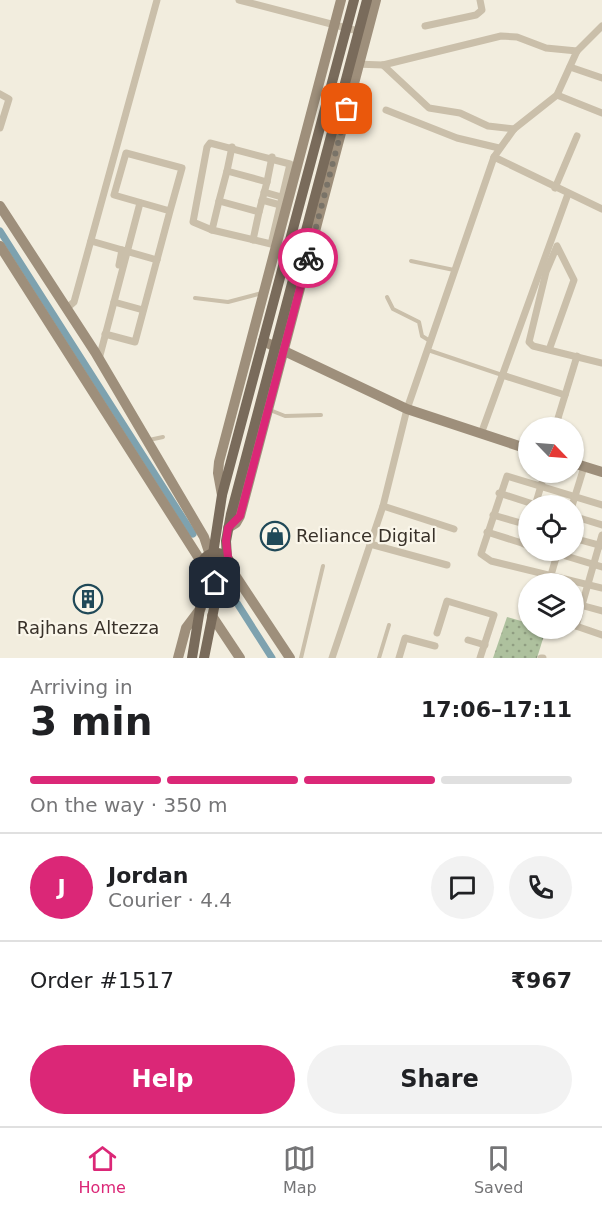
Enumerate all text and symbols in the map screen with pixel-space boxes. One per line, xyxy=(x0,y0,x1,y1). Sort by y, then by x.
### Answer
pin xyxy=(321,83,372,134)
icon: bag xyxy=(330,92,363,125)
courier xyxy=(278,228,338,288)
icon: bike xyxy=(292,242,325,275)
north arrow xyxy=(518,417,584,483)
map controls xyxy=(518,417,584,639)
button: locate xyxy=(518,495,584,561)
shop icon: Reliance Digital xyxy=(259,520,291,552)
place label: Reliance Digital xyxy=(296,525,436,546)
pin xyxy=(189,557,240,608)
icon: home xyxy=(198,566,231,599)
button: layers xyxy=(518,573,584,639)
building icon: Rajhans Altezza xyxy=(72,583,104,615)
place label: Rajhans Altezza xyxy=(17,617,159,638)
text: Arriving in xyxy=(30,675,133,699)
text: 17:06–17:11 xyxy=(421,697,572,722)
text: 3 min xyxy=(30,699,152,744)
text: On the way · 350 m xyxy=(30,793,228,817)
button: chat xyxy=(431,856,494,919)
button: phone xyxy=(509,856,572,919)
text: Jordan xyxy=(108,863,188,888)
text: J xyxy=(57,875,66,900)
text: Courier · 4.4 xyxy=(108,888,232,912)
text: Order #1517 xyxy=(30,968,174,993)
text: ₹967 xyxy=(511,968,572,993)
button: Help xyxy=(30,1045,295,1114)
button: Share xyxy=(307,1045,572,1114)
tab: Home xyxy=(79,1142,126,1197)
tab: Map xyxy=(283,1142,317,1197)
tab: Saved xyxy=(474,1142,523,1197)

